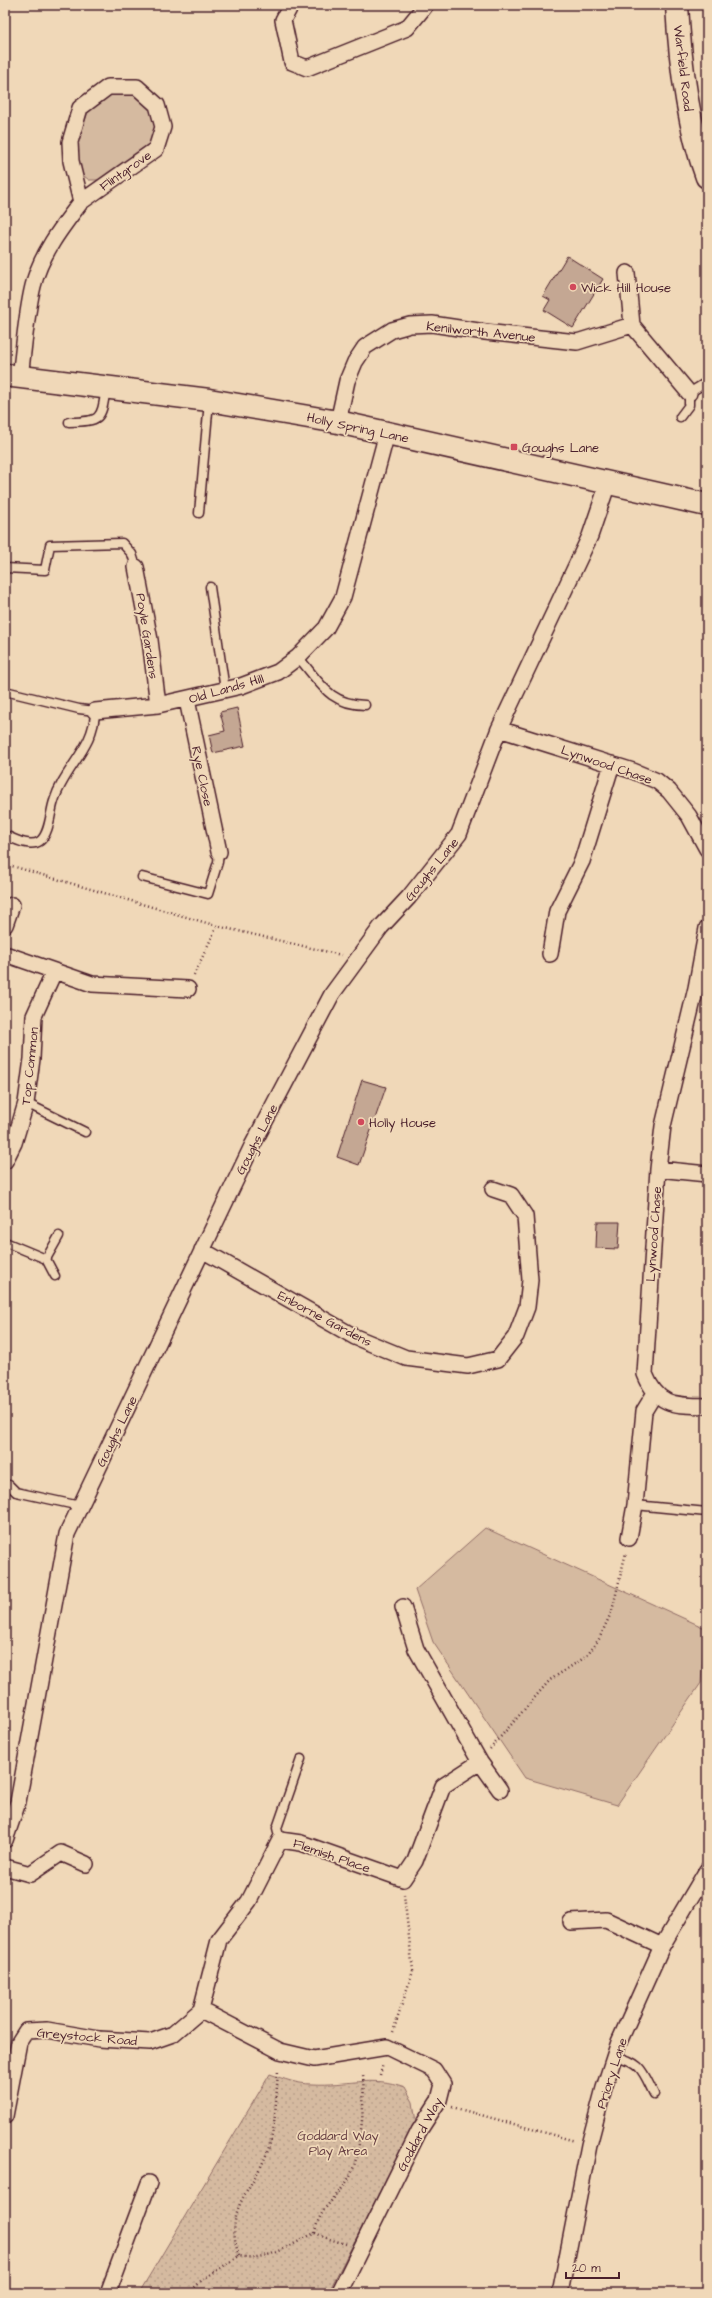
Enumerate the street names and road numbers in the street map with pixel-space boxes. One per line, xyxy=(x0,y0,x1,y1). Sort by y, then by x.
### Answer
street label: Warfield Road xyxy=(669,24,697,112)
street label: Flintgrove xyxy=(96,146,156,196)
street label: Kenilworth Avenue xyxy=(425,317,536,347)
street label: Holly Spring Lane xyxy=(305,408,410,449)
street label: Poyle Gardens xyxy=(130,592,163,681)
street label: Old Lands Hill xyxy=(187,670,266,708)
street label: Lynwood Chase xyxy=(558,741,655,790)
street label: Rye Close xyxy=(186,745,217,808)
street label: Goughs Lane xyxy=(401,834,464,906)
street label: Top Common xyxy=(17,1026,43,1106)
street label: Goughs Lane xyxy=(231,1101,283,1178)
street label: Lynwood Chase xyxy=(642,1186,667,1282)
street label: Enborne Gardens xyxy=(274,1286,375,1352)
street label: Goughs Lane xyxy=(92,1393,143,1470)
street label: Flemish Place xyxy=(291,1834,373,1878)
street label: Greystock Road xyxy=(36,2024,138,2051)
street label: Priory Lane xyxy=(592,2036,633,2111)
street label: Goddard Way xyxy=(393,2094,448,2175)

